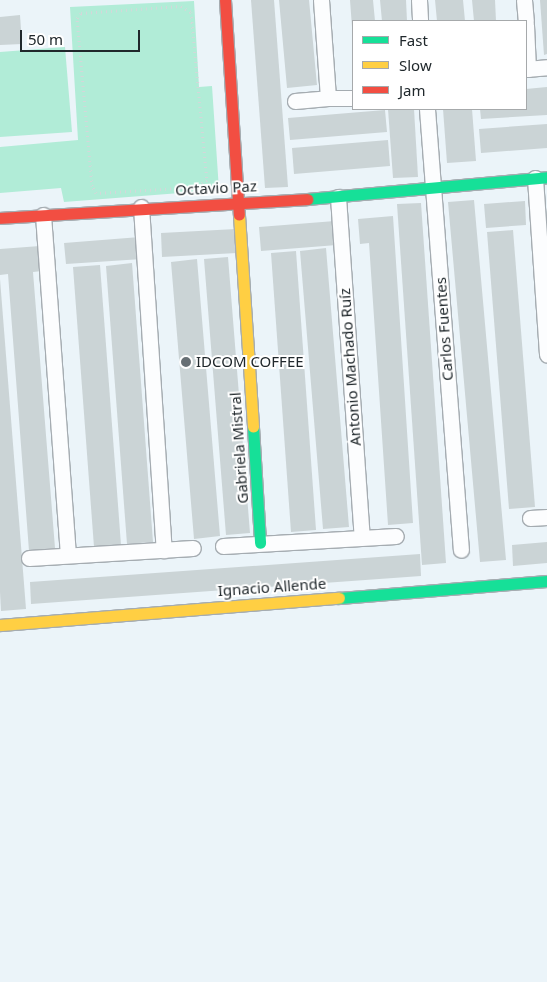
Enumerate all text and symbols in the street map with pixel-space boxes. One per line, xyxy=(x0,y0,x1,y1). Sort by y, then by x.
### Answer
scale bar xyxy=(22,20,142,52)
legend xyxy=(352,20,527,110)
text: 50 m xyxy=(28,29,63,49)
text: Fast xyxy=(399,30,428,50)
text: Slow xyxy=(399,55,432,75)
text: Jam xyxy=(399,80,426,100)
street label: Octavio Paz xyxy=(175,177,257,199)
street label: Carlos Fuentes xyxy=(431,277,457,381)
street label: Antonio Machado Ruíz xyxy=(336,288,364,446)
place label: IDCOM COFFEE xyxy=(196,353,304,371)
marker: IDCOM COFFEE xyxy=(180,356,192,368)
street label: Gabriela Mistral xyxy=(226,392,252,504)
street label: Ignacio Allende xyxy=(217,574,327,600)

